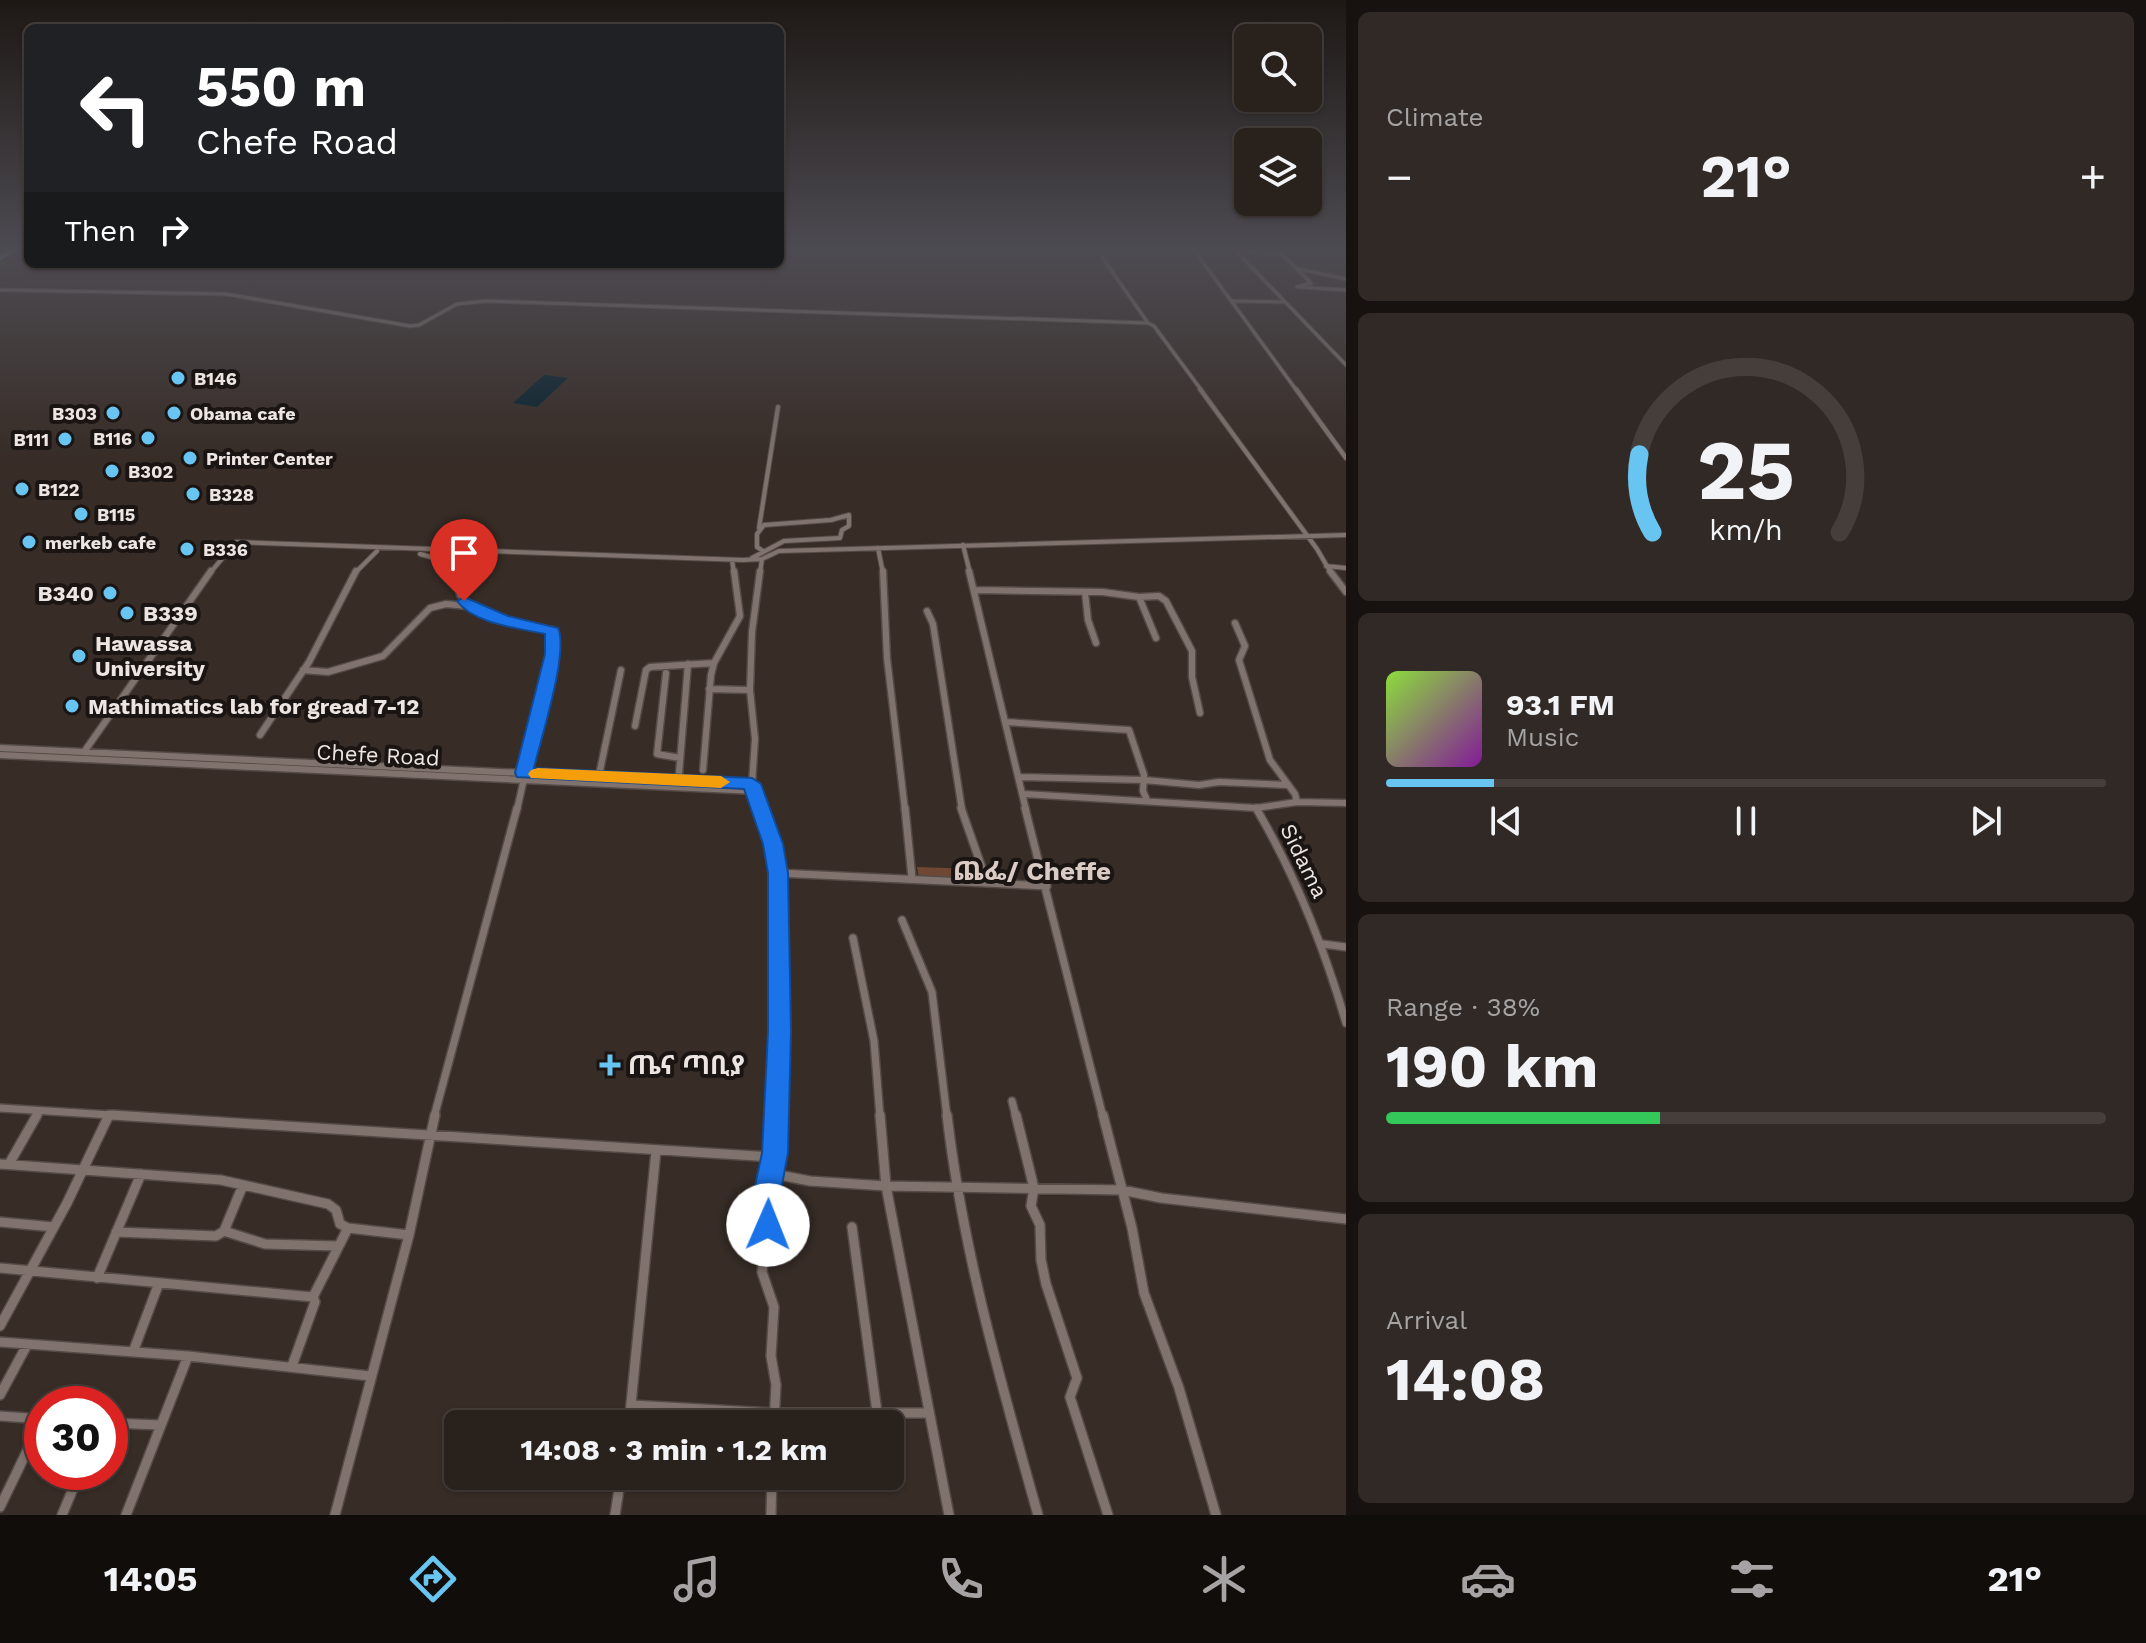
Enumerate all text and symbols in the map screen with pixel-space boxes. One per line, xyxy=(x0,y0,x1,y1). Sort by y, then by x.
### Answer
map controls xyxy=(1234,24,1322,216)
button: search xyxy=(1234,24,1322,112)
text: 550 m xyxy=(196,54,366,120)
icon: left xyxy=(64,56,168,160)
text: Climate xyxy=(1386,102,1484,132)
text: Chefe Road xyxy=(196,121,398,163)
button: layers xyxy=(1234,128,1322,216)
text: 21° xyxy=(1700,141,1792,212)
text: − xyxy=(1386,151,1413,203)
text: + xyxy=(2079,151,2106,203)
icon: right xyxy=(152,208,196,252)
text: Then xyxy=(64,213,136,248)
place label: B146 xyxy=(194,368,237,389)
marker: B146 xyxy=(169,369,187,387)
place label: B303 xyxy=(52,403,97,424)
place label: Obama cafe xyxy=(190,403,296,424)
marker: B303 xyxy=(104,404,122,422)
marker: Obama cafe xyxy=(165,404,183,422)
text: 25 xyxy=(1697,421,1795,518)
place label: B116 xyxy=(93,428,132,449)
place label: B111 xyxy=(13,429,49,450)
marker: B116 xyxy=(139,429,157,447)
marker: B111 xyxy=(56,430,74,448)
place label: Printer Center xyxy=(206,448,333,469)
marker: Printer Center xyxy=(181,449,199,467)
place label: B302 xyxy=(128,461,173,482)
marker: B302 xyxy=(103,462,121,480)
place label: B122 xyxy=(38,479,80,500)
marker: B122 xyxy=(13,480,31,498)
place label: B328 xyxy=(209,484,254,505)
marker: B328 xyxy=(184,485,202,503)
place label: B115 xyxy=(97,504,135,525)
marker: B115 xyxy=(72,505,90,523)
text: km/h xyxy=(1709,513,1783,547)
pin xyxy=(430,519,498,601)
icon: arrive xyxy=(442,531,486,575)
place label: merkeb cafe xyxy=(45,532,156,553)
marker: merkeb cafe xyxy=(20,533,38,551)
place label: B336 xyxy=(203,539,248,560)
marker: B336 xyxy=(178,540,196,558)
place label: B340 xyxy=(38,581,94,606)
marker: B340 xyxy=(101,584,119,602)
place label: B339 xyxy=(143,601,198,626)
marker: B339 xyxy=(118,604,136,622)
place label: Hawassa University xyxy=(95,631,206,681)
marker: Hawassa University xyxy=(70,647,88,665)
text: 93.1 FM xyxy=(1506,687,1615,722)
place label: Mathimatics lab for gread 7-12 xyxy=(88,694,419,719)
marker: Mathimatics lab for gread 7-12 xyxy=(63,697,81,715)
text: Music xyxy=(1506,722,1579,752)
street label: Chefe Road xyxy=(316,739,440,771)
icon: previous xyxy=(1484,799,1528,843)
icon: pause xyxy=(1724,799,1768,843)
icon: next xyxy=(1964,799,2008,843)
street label: Sidama xyxy=(1275,820,1333,902)
district label: ጨፌ/ Cheffe xyxy=(953,856,1111,886)
text: Range · 38% xyxy=(1386,992,1540,1022)
text: 190 km xyxy=(1386,1031,1598,1102)
place label: ጤና ጣቢያ xyxy=(628,1050,745,1080)
marker: ጤና ጣቢያ xyxy=(599,1054,621,1076)
position arrow xyxy=(726,1183,810,1267)
text: Arrival xyxy=(1386,1305,1467,1335)
text: 14:08 xyxy=(1386,1344,1545,1415)
speed limit sign: 30 xyxy=(24,1386,128,1490)
text: 14:08 · 3 min · 1.2 km xyxy=(521,1432,827,1467)
icon: directions xyxy=(405,1551,461,1607)
icon: music xyxy=(669,1551,725,1607)
icon: phone xyxy=(933,1551,989,1607)
icon: climate xyxy=(1196,1551,1252,1607)
icon: car xyxy=(1460,1551,1516,1607)
icon: filters xyxy=(1724,1551,1780,1607)
text: 14:05 xyxy=(104,1558,197,1600)
text: 21° xyxy=(1987,1558,2042,1600)

